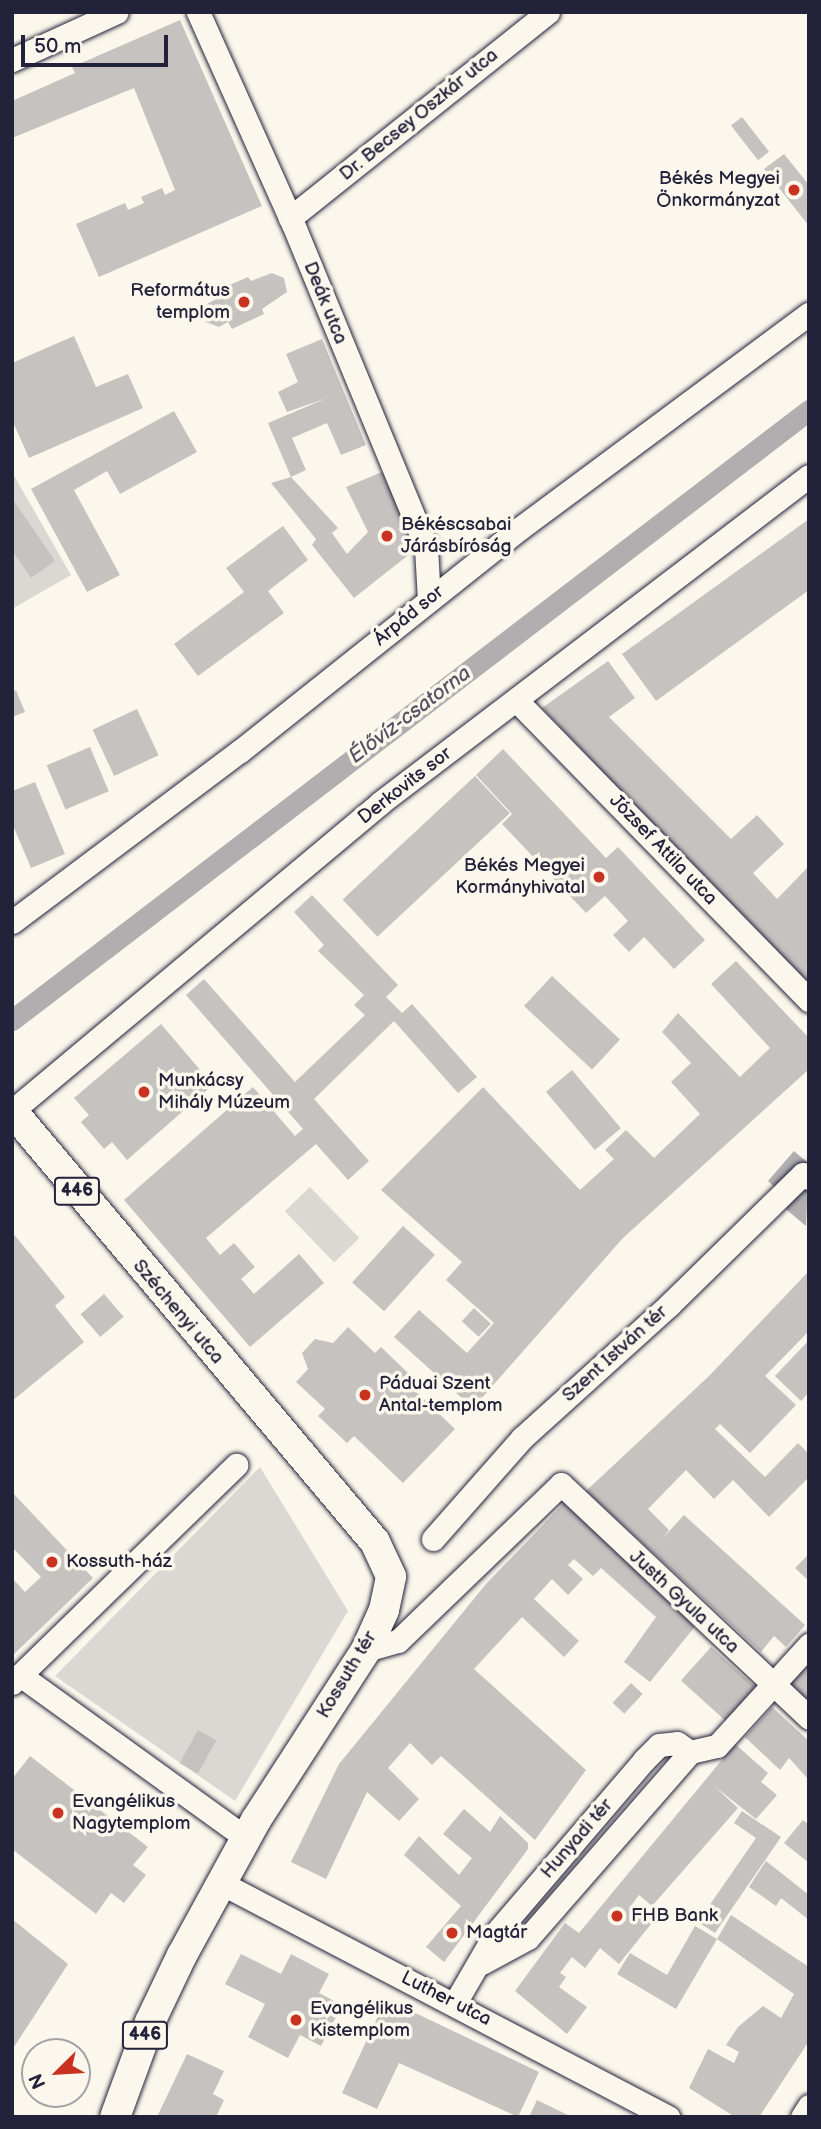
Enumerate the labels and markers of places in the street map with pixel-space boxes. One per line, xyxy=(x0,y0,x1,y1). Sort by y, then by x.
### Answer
place label: Békés Megyei Önkormányzat xyxy=(656,168,780,212)
marker: Békés Megyei Önkormányzat xyxy=(786,182,802,198)
place label: Református templom xyxy=(130,280,230,324)
marker: Református templom xyxy=(236,294,252,310)
place label: Békéscsabai Járásbíróság xyxy=(401,514,512,558)
marker: Békéscsabai Járásbíróság xyxy=(379,528,395,544)
place label: Békés Megyei Kormányhivatal xyxy=(455,855,585,899)
marker: Békés Megyei Kormányhivatal xyxy=(591,869,607,885)
place label: Munkácsy Mihály Múzeum xyxy=(158,1070,291,1114)
marker: Munkácsy Mihály Múzeum xyxy=(136,1084,152,1100)
place label: Páduai Szent Antal-templom xyxy=(379,1373,502,1417)
marker: Páduai Szent Antal-templom xyxy=(357,1387,373,1403)
place label: Kossuth-ház xyxy=(66,1551,172,1573)
marker: Kossuth-ház xyxy=(44,1554,60,1570)
place label: Evangélikus Nagytemplom xyxy=(72,1791,190,1835)
marker: Evangélikus Nagytemplom xyxy=(50,1805,66,1821)
place label: FHB Bank xyxy=(631,1905,718,1927)
marker: FHB Bank xyxy=(609,1908,625,1924)
place label: Magtár xyxy=(466,1922,527,1944)
marker: Magtár xyxy=(444,1925,460,1941)
place label: Evangélikus Kistemplom xyxy=(310,1998,413,2042)
marker: Evangélikus Kistemplom xyxy=(288,2012,304,2028)

